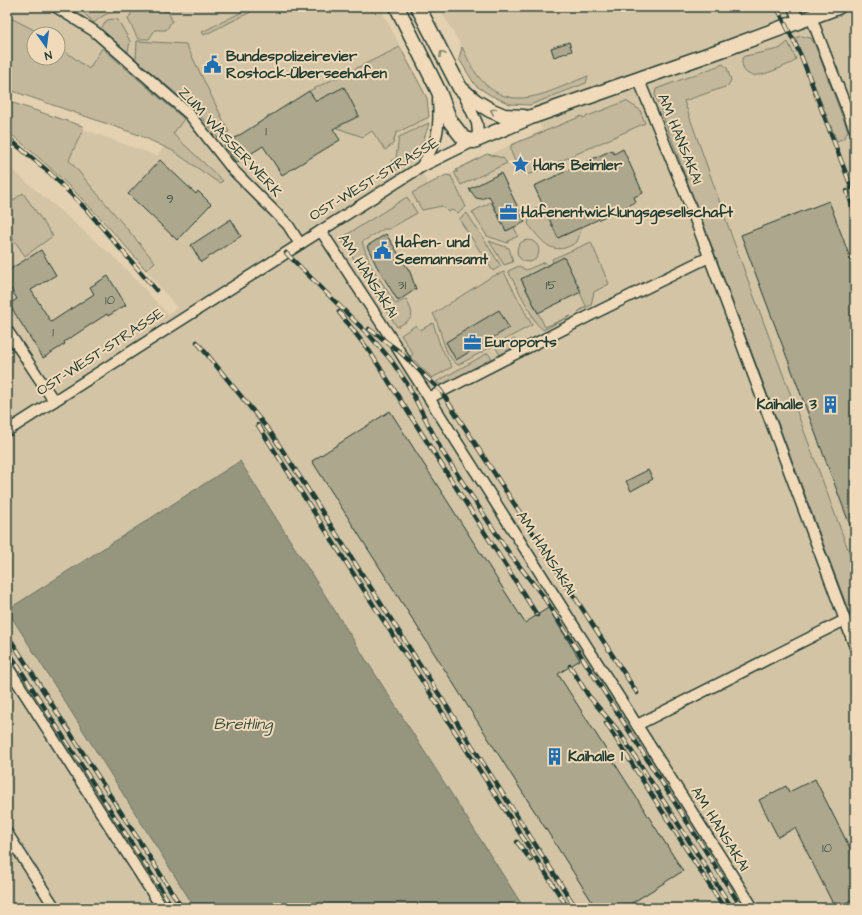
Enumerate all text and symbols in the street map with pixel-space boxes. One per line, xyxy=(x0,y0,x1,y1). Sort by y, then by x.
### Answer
north arrow xyxy=(26,26,66,66)
place label: Bundespolizeirevier Rostock-Überseehafen xyxy=(226,46,388,84)
text: N xyxy=(43,47,53,63)
one-way arrow xyxy=(439,50,447,58)
public building icon: Bundespolizeirevier Rostock-Überseehafen xyxy=(203,55,223,75)
street label: ZUM WASSERWERK xyxy=(173,82,287,202)
street label: AM HANSAKAI xyxy=(652,90,708,188)
one-way arrow xyxy=(489,108,497,116)
house number: 1 xyxy=(265,122,267,140)
street label: OST-WEST-STRASSE xyxy=(305,132,443,226)
place icon: Hans Beimler xyxy=(510,155,530,175)
place label: Hans Beimler xyxy=(533,155,623,176)
house number: 9 xyxy=(166,190,174,208)
office icon: Hafenentwicklungsgesellschaft xyxy=(498,202,518,222)
place label: Hafenentwicklungsgesellschaft xyxy=(521,202,734,225)
street label: AM HANSAKAI xyxy=(333,230,403,322)
place label: Hafen- und Seemannsamt xyxy=(394,232,489,270)
public building icon: Hafen- und Seemannsamt xyxy=(372,241,392,261)
house number: 31 xyxy=(398,276,406,294)
house number: 15 xyxy=(546,276,556,294)
house number: 10 xyxy=(105,291,115,309)
street label: OST-WEST-STRASSE xyxy=(32,303,168,401)
house number: 1 xyxy=(52,323,54,341)
office icon: Euroports xyxy=(462,332,482,352)
place label: Euroports xyxy=(485,332,557,353)
place label: Kaihalle 3 xyxy=(756,394,817,415)
building icon: Kaihalle 3 xyxy=(820,394,840,414)
street label: AM HANSAKAI xyxy=(511,507,581,599)
water label: Breitling xyxy=(214,713,274,736)
building icon: Kaihalle 1 xyxy=(545,746,565,766)
place label: Kaihalle 1 xyxy=(568,746,623,767)
street label: AM HANSAKAI xyxy=(686,783,754,875)
house number: 10 xyxy=(822,839,832,857)

